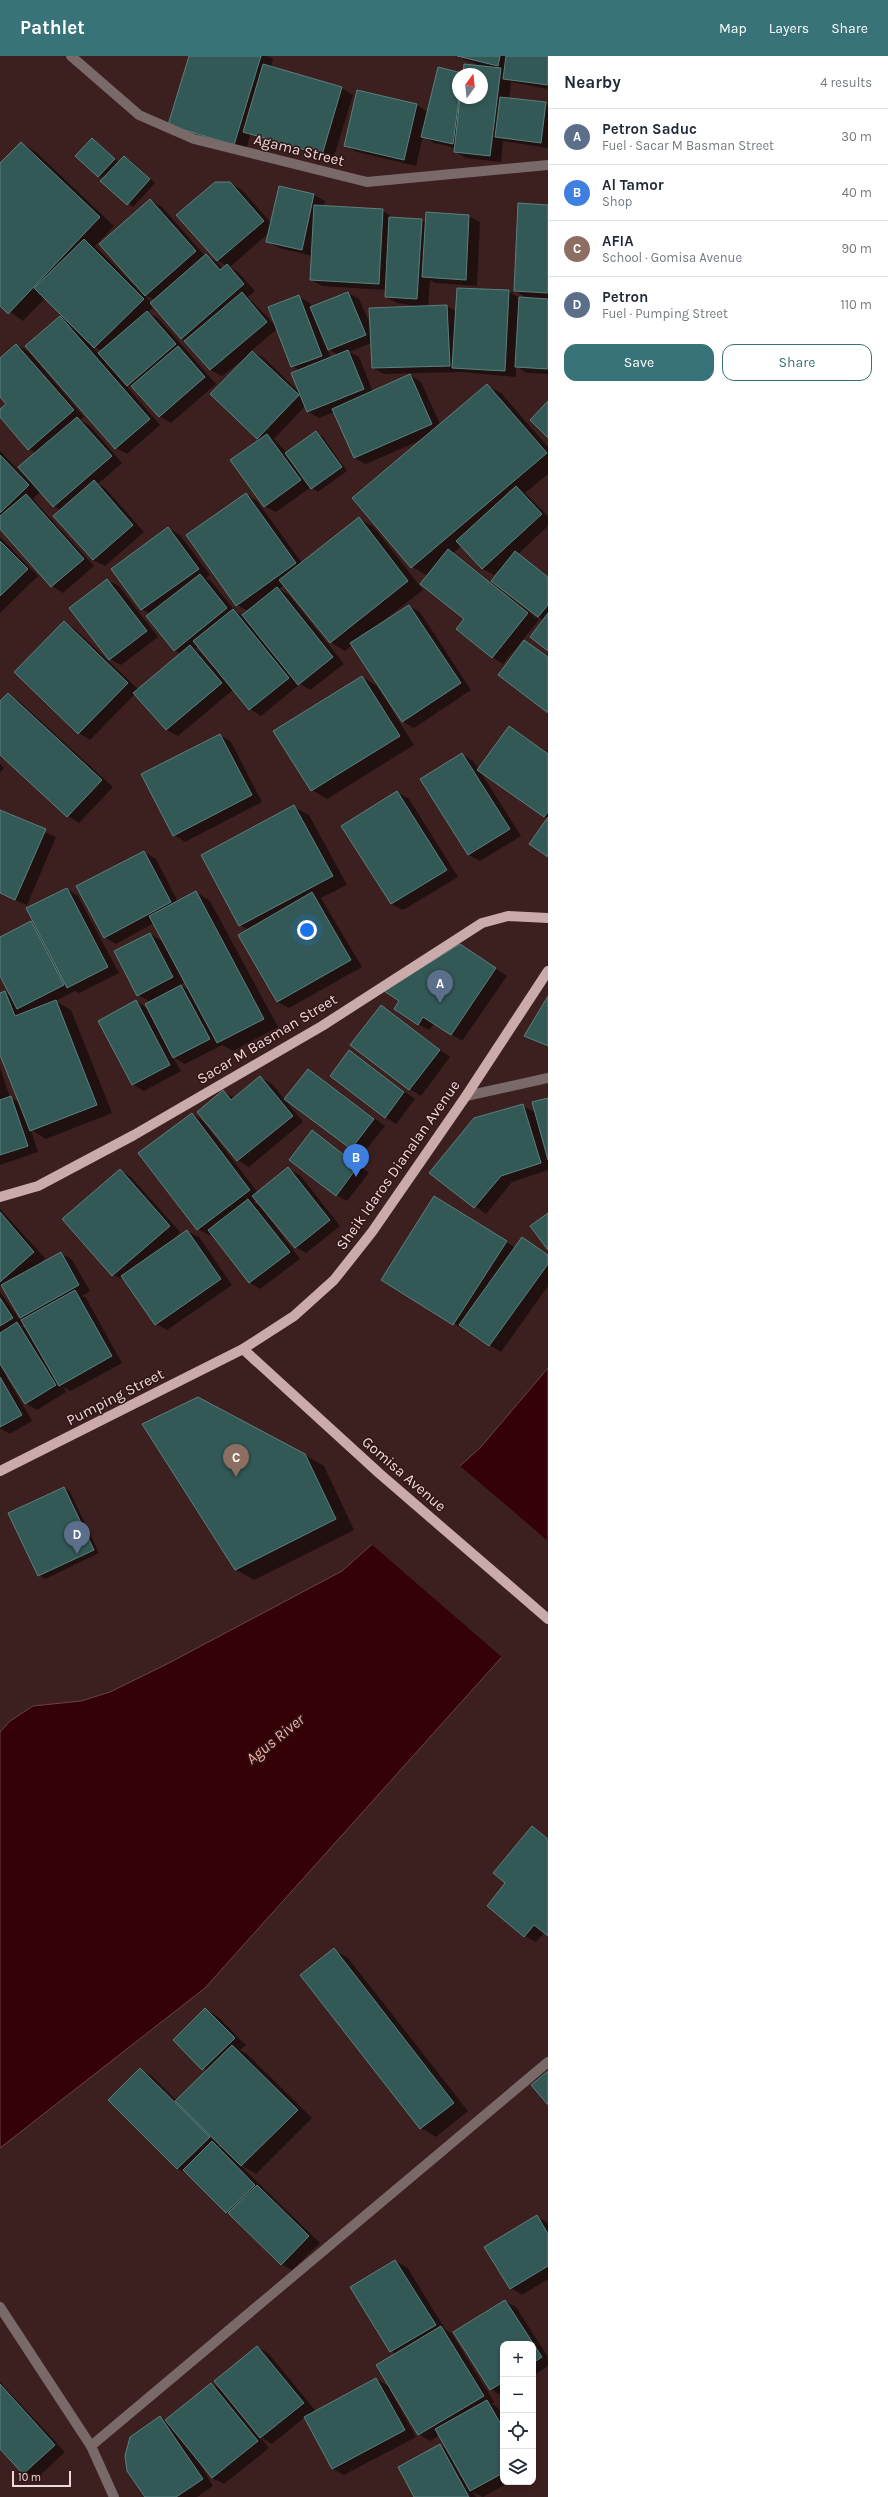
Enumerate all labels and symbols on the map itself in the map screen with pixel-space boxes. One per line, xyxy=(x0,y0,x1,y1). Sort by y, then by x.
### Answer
north arrow xyxy=(452,68,488,104)
street label: Agama Street xyxy=(252,130,346,170)
your location xyxy=(297,920,317,940)
pin: A xyxy=(427,970,453,1003)
street label: Sacar M Basman Street xyxy=(194,990,341,1088)
street label: Sheik Idaros Dianalan Avenue xyxy=(332,1077,464,1253)
pin: B xyxy=(343,1144,369,1177)
street label: Pumping Street xyxy=(63,1365,167,1429)
street label: Gomisa Avenue xyxy=(358,1433,450,1515)
pin: C xyxy=(223,1444,249,1477)
pin: D xyxy=(64,1521,90,1554)
water label: Agus River xyxy=(242,1709,308,1768)
scale bar xyxy=(12,2469,71,2488)

